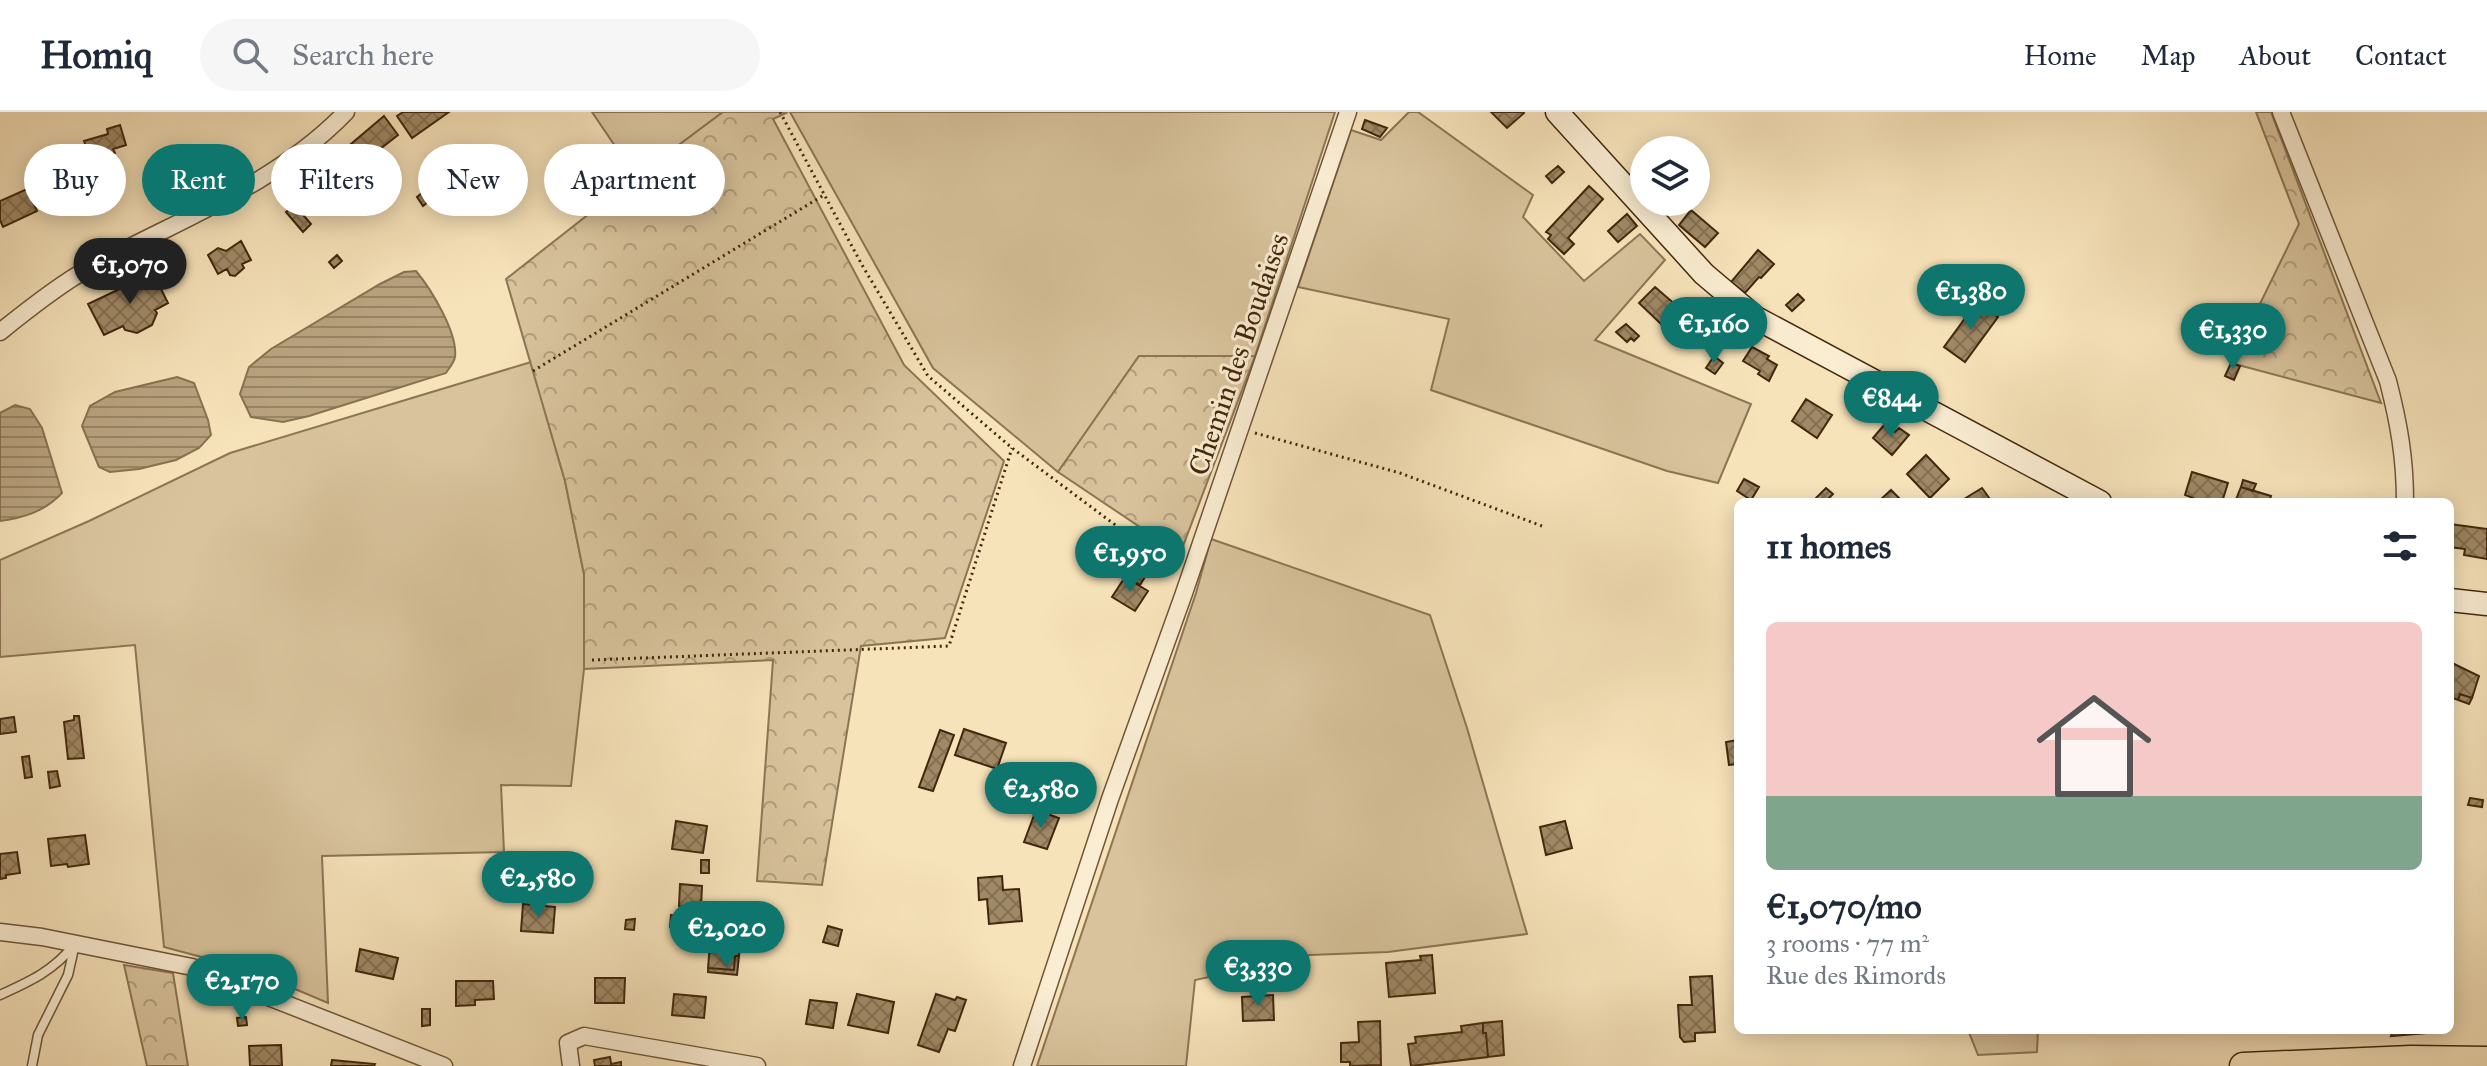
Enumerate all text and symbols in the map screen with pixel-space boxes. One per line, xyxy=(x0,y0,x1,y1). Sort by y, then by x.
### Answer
search box xyxy=(200,19,760,91)
text: Homiq xyxy=(40,32,152,78)
icon: search xyxy=(228,33,272,77)
text: Search here xyxy=(292,37,434,73)
text: Home xyxy=(2024,38,2097,73)
text: Map xyxy=(2141,38,2195,73)
text: About xyxy=(2239,38,2311,73)
text: Contact xyxy=(2355,38,2447,73)
map controls xyxy=(1630,136,1710,216)
button: layers xyxy=(1630,136,1710,216)
chip: Buy xyxy=(24,144,126,216)
chip: Rent xyxy=(142,144,255,216)
chip: Filters xyxy=(271,144,402,216)
chip: New xyxy=(418,144,528,216)
chip: Apartment xyxy=(544,144,725,216)
street label: Chemin des Boudaises xyxy=(1181,228,1296,480)
pin: €1,070 xyxy=(65,238,195,306)
text: €1,070 xyxy=(92,248,168,280)
pin: €1,380 xyxy=(1906,264,2036,332)
text: €1,380 xyxy=(1935,274,2007,306)
pin: €1,160 xyxy=(1649,297,1779,365)
pin: €1,330 xyxy=(2168,303,2298,371)
text: €1,160 xyxy=(1678,307,1750,339)
text: €1,330 xyxy=(2199,313,2267,345)
pin: €844 xyxy=(1844,371,1938,439)
text: €844 xyxy=(1862,381,1920,413)
icon: filters xyxy=(2378,524,2422,568)
pin: €1,950 xyxy=(1065,526,1195,594)
text: 11 homes xyxy=(1766,526,1891,567)
text: €1,950 xyxy=(1093,536,1167,568)
icon: home xyxy=(2022,674,2166,818)
pin: €2,580 xyxy=(976,762,1106,830)
text: €2,580 xyxy=(1003,772,1079,804)
pin: €2,580 xyxy=(473,851,603,919)
text: €2,580 xyxy=(500,861,576,893)
text: €1,070/mo xyxy=(1766,886,1922,927)
pin: €2,020 xyxy=(662,901,792,969)
text: €2,020 xyxy=(688,911,766,943)
text: 3 rooms · 77 m² xyxy=(1766,927,1929,959)
pin: €3,330 xyxy=(1193,940,1323,1008)
text: €3,330 xyxy=(1224,950,1292,982)
pin: €2,170 xyxy=(177,954,307,1022)
text: Rue des Rimords xyxy=(1766,959,1946,991)
text: €2,170 xyxy=(204,964,280,996)

